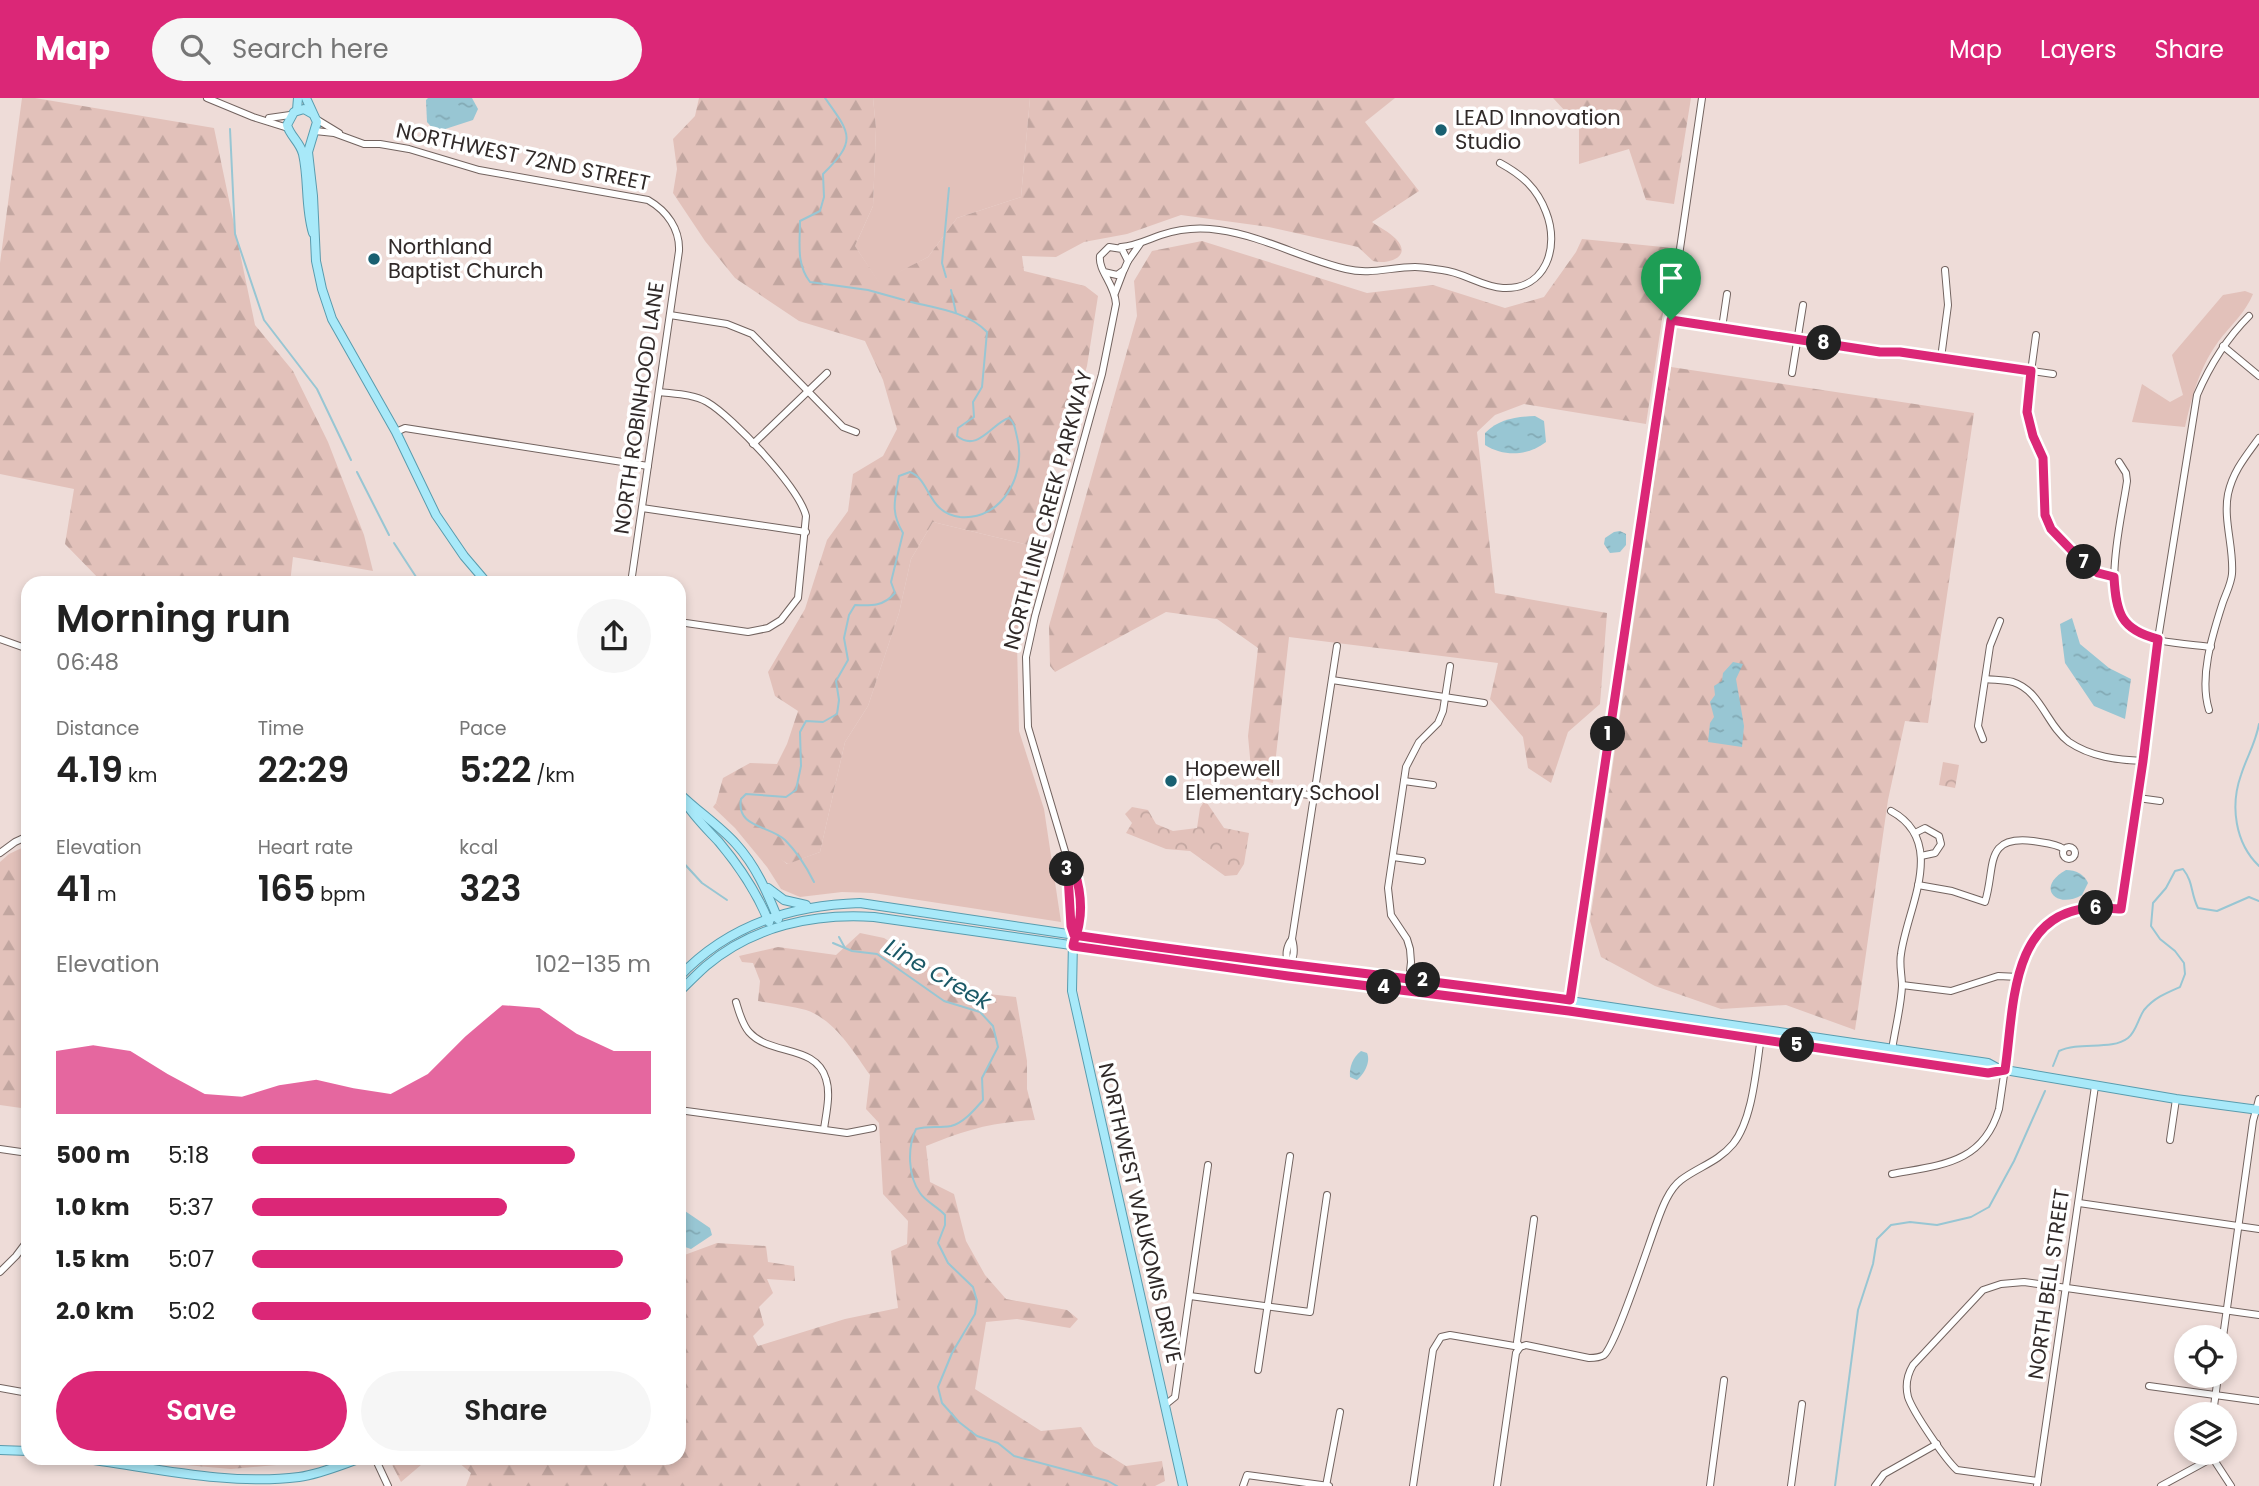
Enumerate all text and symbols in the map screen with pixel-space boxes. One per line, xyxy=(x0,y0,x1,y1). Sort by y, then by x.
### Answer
search box xyxy=(152,18,642,81)
text: Map xyxy=(35,25,110,72)
icon: search xyxy=(176,30,214,68)
text: Search here xyxy=(232,31,389,67)
text: Map xyxy=(1949,33,2002,66)
text: Layers xyxy=(2040,33,2116,66)
text: Share xyxy=(2154,33,2224,66)
place label: LEAD Innovation Studio xyxy=(1455,103,1621,156)
street label: NORTHWEST 72ND STREET xyxy=(394,115,653,198)
marker: LEAD Innovation Studio xyxy=(1433,122,1449,138)
place label: Northland Baptist Church xyxy=(388,232,543,285)
pin xyxy=(1641,248,1701,320)
marker: Northland Baptist Church xyxy=(366,251,382,267)
icon: arrive xyxy=(1652,259,1690,297)
street label: NORTH ROBINHOOD LANE xyxy=(606,280,671,536)
pin: 8 xyxy=(1806,326,1842,360)
text: 8 xyxy=(1817,329,1830,356)
street label: NORTH LINE CREEK PARKWAY xyxy=(996,367,1099,653)
pin: 7 xyxy=(2066,545,2102,580)
text: 7 xyxy=(2078,548,2089,575)
text: Morning run xyxy=(56,592,291,645)
button: share xyxy=(577,599,651,673)
text: 06:48 xyxy=(56,646,119,678)
text: Distance xyxy=(56,715,139,742)
text: Time xyxy=(258,715,304,742)
text: Pace xyxy=(459,715,507,742)
pin: 1 xyxy=(1590,716,1626,752)
text: 1 xyxy=(1604,720,1611,747)
text: 4.19 xyxy=(56,745,123,794)
text: 22:29 xyxy=(258,745,349,794)
text: 5:22 xyxy=(459,745,531,794)
place label: Hopewell Elementary School xyxy=(1185,754,1380,807)
text: km xyxy=(123,762,157,789)
text: /km xyxy=(531,762,575,789)
marker: Hopewell Elementary School xyxy=(1163,773,1179,789)
text: Elevation xyxy=(56,834,142,861)
text: Heart rate xyxy=(258,834,353,861)
text: kcal xyxy=(459,834,498,861)
pin: 3 xyxy=(1050,852,1084,886)
text: 3 xyxy=(1061,855,1072,882)
text: 41 xyxy=(56,864,92,913)
text: 165 xyxy=(258,864,315,913)
text: 323 xyxy=(459,864,521,913)
text: m xyxy=(92,881,116,908)
text: bpm xyxy=(315,881,366,908)
pin: 6 xyxy=(2078,890,2114,926)
text: 6 xyxy=(2089,894,2102,921)
water label: Line Creek xyxy=(879,931,998,1018)
text: Elevation xyxy=(56,948,160,980)
text: 102–135 m xyxy=(535,948,651,980)
pin: 2 xyxy=(1406,962,1440,998)
text: 2 xyxy=(1417,966,1428,993)
pin: 4 xyxy=(1366,970,1402,1004)
text: 4 xyxy=(1377,973,1390,1000)
pin: 5 xyxy=(1780,1028,1814,1062)
text: 5 xyxy=(1790,1031,1803,1058)
street label: NORTHWEST WAUKOMIS DRIVE xyxy=(1092,1060,1189,1366)
text: 500 m xyxy=(56,1139,130,1171)
text: 5:18 xyxy=(168,1139,209,1171)
street label: NORTH BELL STREET xyxy=(2021,1187,2076,1381)
text: 1.0 km xyxy=(56,1191,130,1223)
text: 5:37 xyxy=(168,1191,213,1223)
text: 1.5 km xyxy=(56,1243,130,1275)
text: 5:07 xyxy=(168,1243,214,1275)
text: 2.0 km xyxy=(56,1295,134,1327)
text: 5:02 xyxy=(168,1295,215,1327)
map controls xyxy=(2174,1325,2237,1465)
button: locate xyxy=(2174,1325,2237,1388)
button: Save xyxy=(56,1371,347,1451)
button: Share xyxy=(361,1371,651,1451)
button: layers xyxy=(2174,1402,2237,1465)

